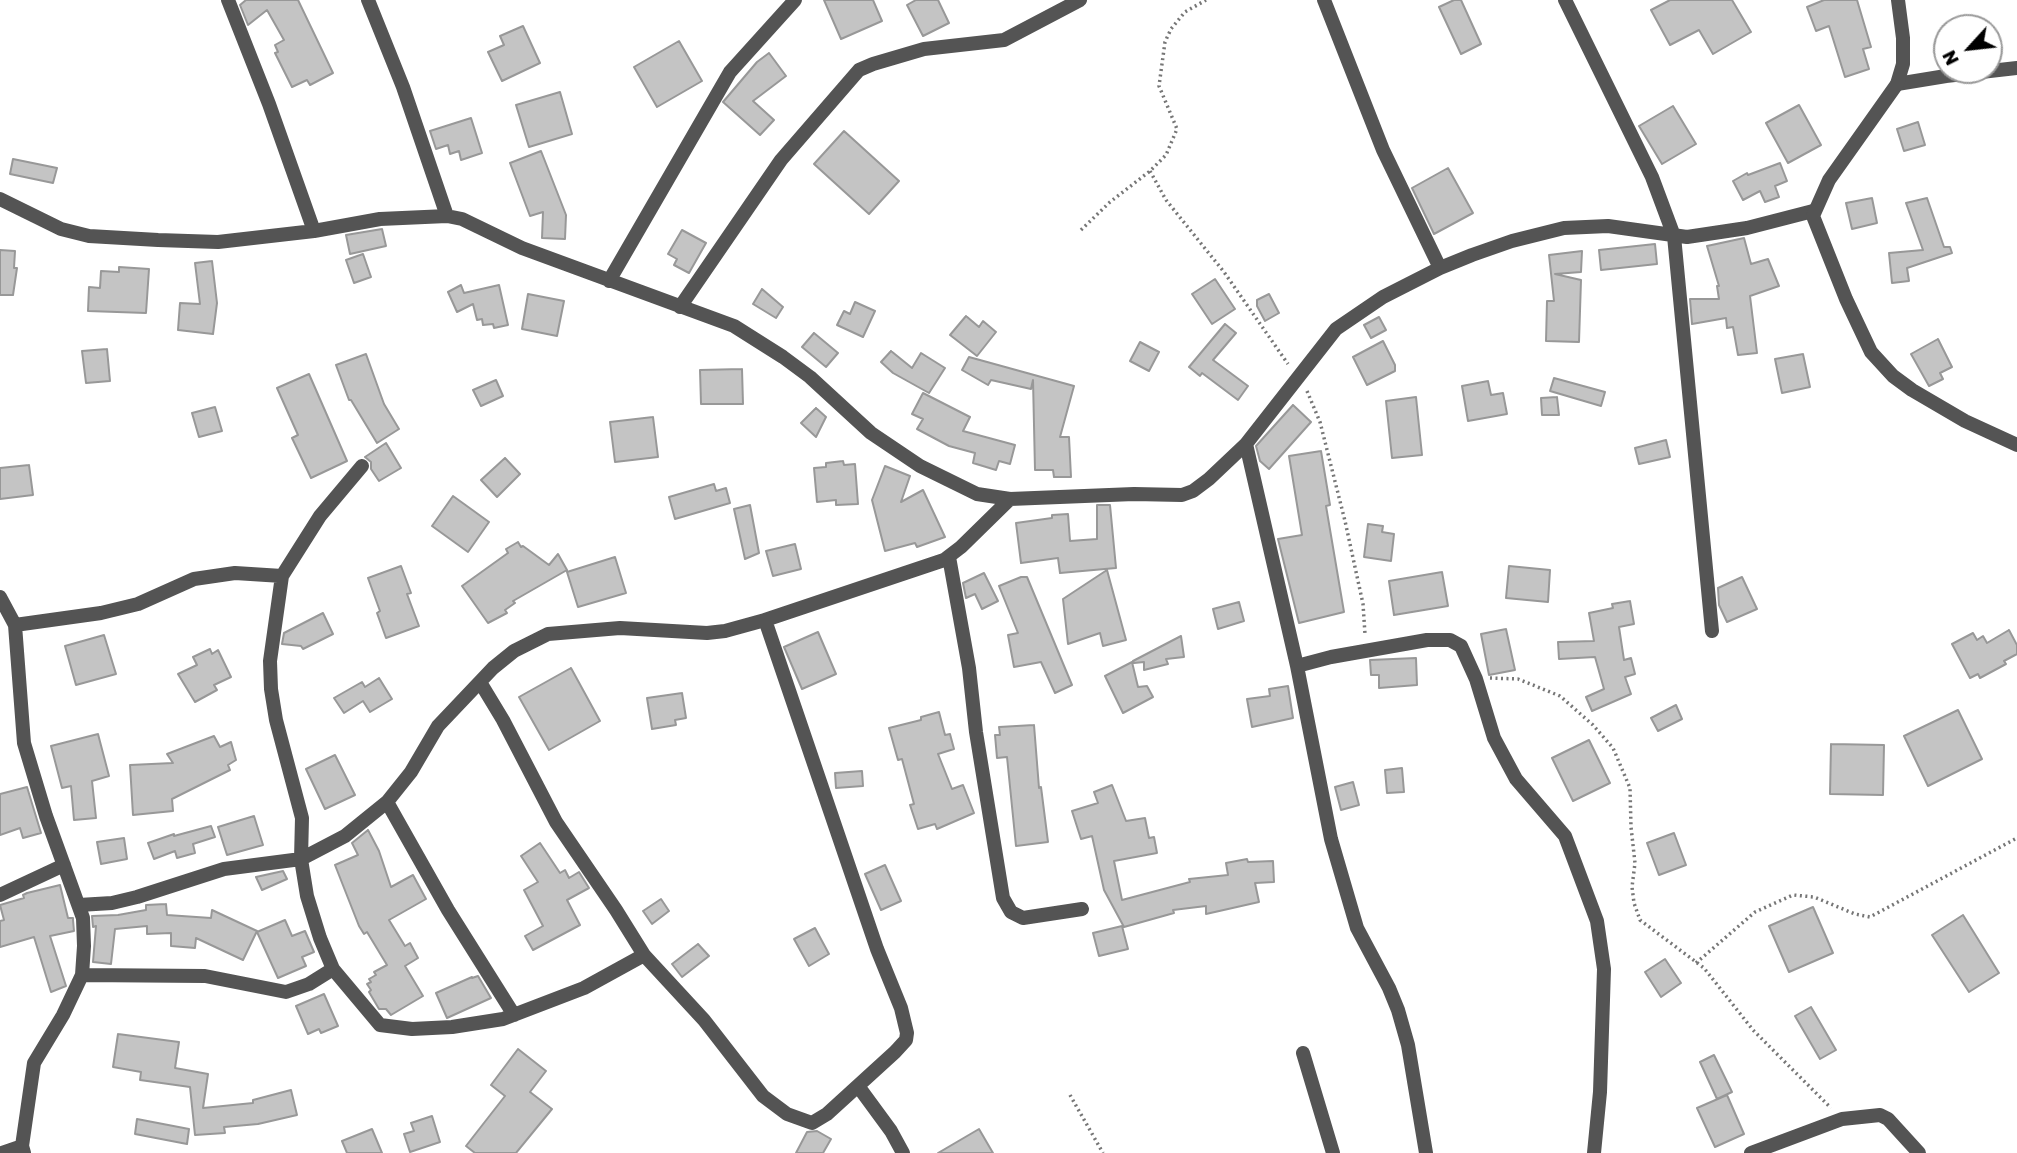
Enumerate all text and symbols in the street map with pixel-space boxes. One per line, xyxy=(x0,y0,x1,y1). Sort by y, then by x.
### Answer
north arrow xyxy=(1933,14,2003,84)
text: N xyxy=(1937,47,1964,69)

